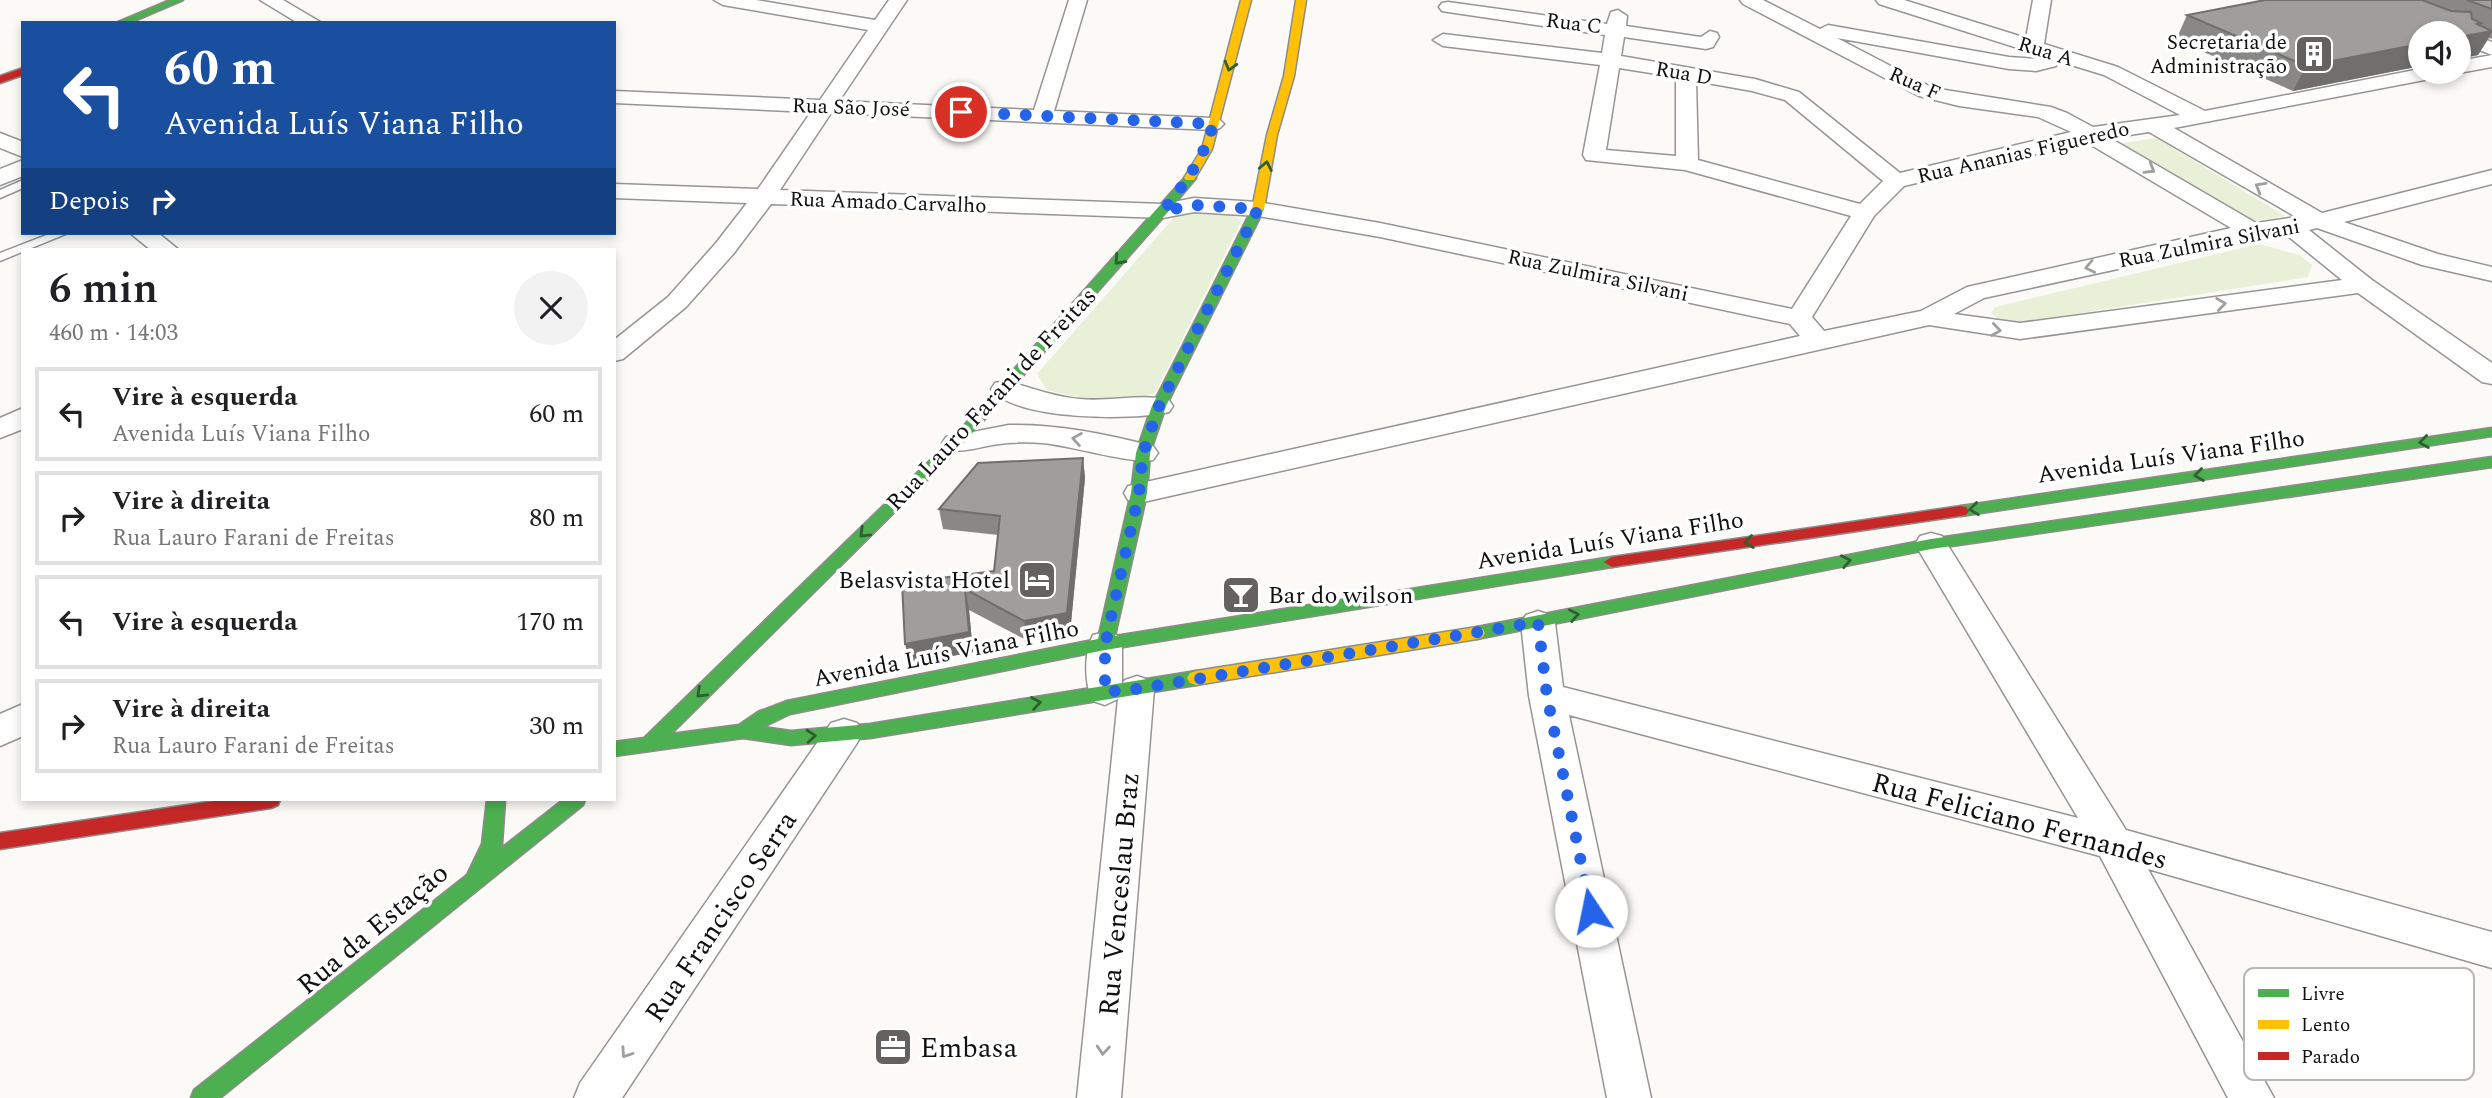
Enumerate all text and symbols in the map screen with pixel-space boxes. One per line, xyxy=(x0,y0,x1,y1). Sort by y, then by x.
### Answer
street label: Rua C xyxy=(1544,5,1604,43)
map controls xyxy=(2408,21,2471,84)
button: sound xyxy=(2408,21,2471,84)
place label: Secretaria de Administração xyxy=(2150,27,2287,83)
street label: Rua A xyxy=(2014,28,2078,76)
text: 60 m xyxy=(164,32,275,107)
building icon: Secretaria de Administração xyxy=(2293,33,2335,75)
icon: left xyxy=(49,49,140,140)
street label: Rua D xyxy=(1653,53,1715,95)
street label: Rua F xyxy=(1883,58,1946,110)
one-way arrow xyxy=(1223,60,1238,72)
pin xyxy=(931,82,991,142)
street label: Rua São José xyxy=(791,90,910,126)
icon: arrive xyxy=(942,93,980,131)
text: Avenida Luís Viana Filho xyxy=(164,100,524,149)
street label: Rua Ananias Figueredo xyxy=(1914,113,2132,193)
one-way arrow xyxy=(1258,160,1273,172)
one-way arrow xyxy=(2142,161,2155,174)
text: Depois xyxy=(49,181,130,221)
icon: right xyxy=(144,182,182,220)
one-way arrow xyxy=(2255,182,2267,195)
street label: Rua Amado Carvalho xyxy=(789,184,987,222)
street label: Rua Zulmira Silvani xyxy=(2116,211,2303,277)
street label: Rua Zulmira Silvani xyxy=(1504,241,1691,311)
one-way arrow xyxy=(1115,252,1127,265)
text: 6 min xyxy=(49,258,158,321)
one-way arrow xyxy=(2084,259,2096,273)
button: close xyxy=(514,271,588,345)
street label: Rua Lauro Farani de Freitas xyxy=(878,279,1106,520)
one-way arrow xyxy=(2215,297,2227,312)
text: 460 m · 14:03 xyxy=(49,316,178,351)
one-way arrow xyxy=(1990,322,2002,337)
text: Vire à esquerda xyxy=(112,377,298,417)
text: 60 m xyxy=(529,394,584,434)
icon: left xyxy=(53,395,91,433)
text: Avenida Luís Viana Filho xyxy=(112,417,371,452)
street label: Avenida Luís Viana Filho xyxy=(2035,420,2307,494)
one-way arrow xyxy=(1071,432,1082,447)
one-way arrow xyxy=(2419,434,2430,449)
one-way arrow xyxy=(2194,467,2205,482)
text: Vire à direita xyxy=(112,481,270,521)
text: 80 m xyxy=(529,498,584,538)
icon: right xyxy=(53,499,91,537)
one-way arrow xyxy=(1969,501,1980,516)
street label: Avenida Luís Viana Filho xyxy=(1474,502,1746,580)
text: Rua Lauro Farani de Freitas xyxy=(112,521,395,556)
one-way arrow xyxy=(859,525,872,538)
one-way arrow xyxy=(1744,534,1755,549)
one-way arrow xyxy=(1840,554,1852,569)
hotel icon: Belasvista Hotel xyxy=(1016,559,1058,601)
place label: Belasvista Hotel xyxy=(838,563,1010,599)
bar icon: Bar do wilson xyxy=(1220,574,1262,616)
place label: Bar do wilson xyxy=(1268,578,1413,614)
text: Vire à esquerda xyxy=(112,602,298,642)
text: 170 m xyxy=(516,602,584,642)
icon: left xyxy=(53,603,91,641)
one-way arrow xyxy=(1568,609,1580,624)
street label: Avenida Luís Viana Filho xyxy=(810,611,1082,697)
one-way arrow xyxy=(697,684,710,697)
text: Vire à direita xyxy=(112,689,270,729)
one-way arrow xyxy=(1030,696,1042,711)
text: 30 m xyxy=(529,706,584,746)
icon: right xyxy=(53,707,91,745)
text: Rua Lauro Farani de Freitas xyxy=(112,729,395,764)
one-way arrow xyxy=(805,729,816,744)
street label: Rua Feliciano Fernandes xyxy=(1867,761,2172,882)
street label: Rua Venceslau Braz xyxy=(1087,770,1152,1018)
street label: Rua Francisco Serra xyxy=(634,802,808,1032)
street label: Rua da Estação xyxy=(287,853,458,1006)
position arrow xyxy=(1554,874,1628,948)
legend xyxy=(2244,968,2474,1080)
text: Livre xyxy=(2301,980,2345,1009)
text: Lento xyxy=(2301,1011,2350,1040)
office icon: Embasa xyxy=(872,1026,914,1068)
place label: Embasa xyxy=(920,1027,1018,1070)
text: Parado xyxy=(2301,1043,2360,1072)
one-way arrow xyxy=(1096,1044,1111,1056)
one-way arrow xyxy=(622,1045,635,1058)

